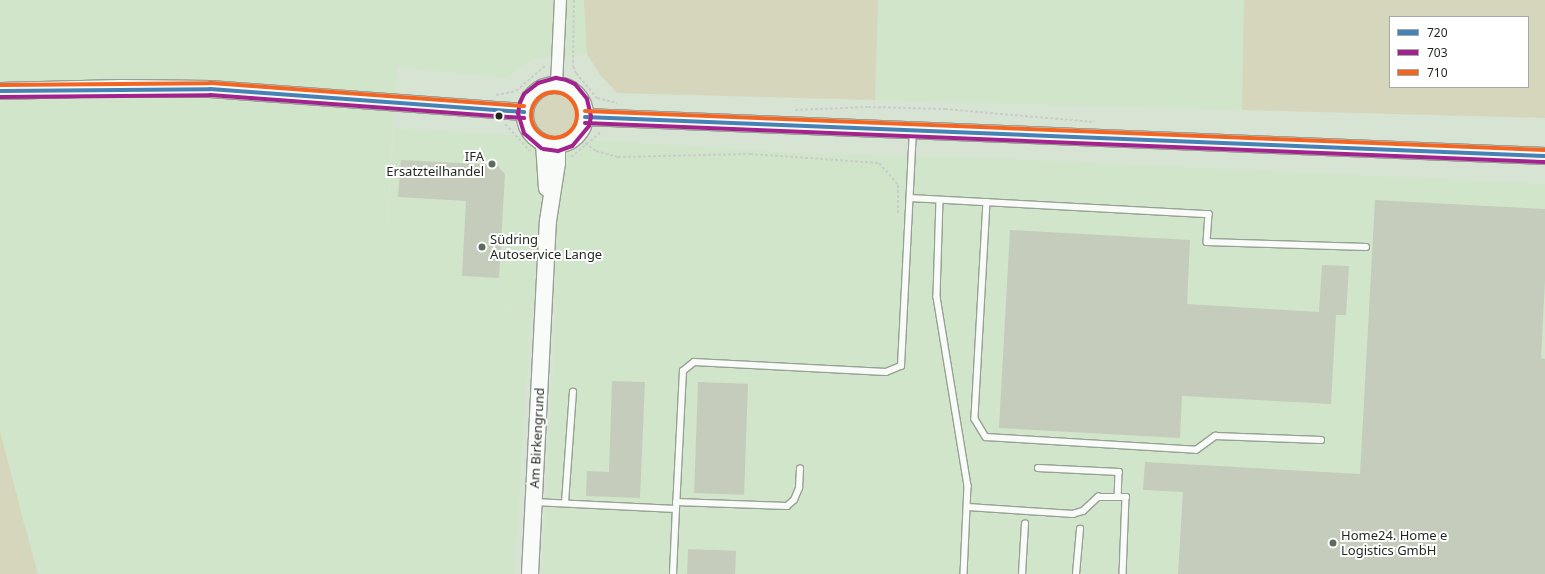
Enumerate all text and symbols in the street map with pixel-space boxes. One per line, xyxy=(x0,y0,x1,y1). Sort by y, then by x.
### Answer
legend xyxy=(1389,16,1529,88)
text: 720 xyxy=(1427,24,1448,41)
text: 703 xyxy=(1427,44,1448,61)
text: 710 xyxy=(1427,64,1448,81)
unlabelled marker xyxy=(494,111,504,121)
place label: IFA Ersatzteilhandel xyxy=(386,149,484,180)
marker: IFA Ersatzteilhandel xyxy=(487,159,497,169)
place label: Südring Autoservice Lange xyxy=(490,232,602,263)
marker: Südring Autoservice Lange xyxy=(477,242,487,252)
street label: Am Birkengrund xyxy=(527,387,547,489)
place label: Home24. Home e Logistics GmbH xyxy=(1341,528,1447,559)
marker: Home24. Home e Logistics GmbH xyxy=(1328,538,1338,548)

